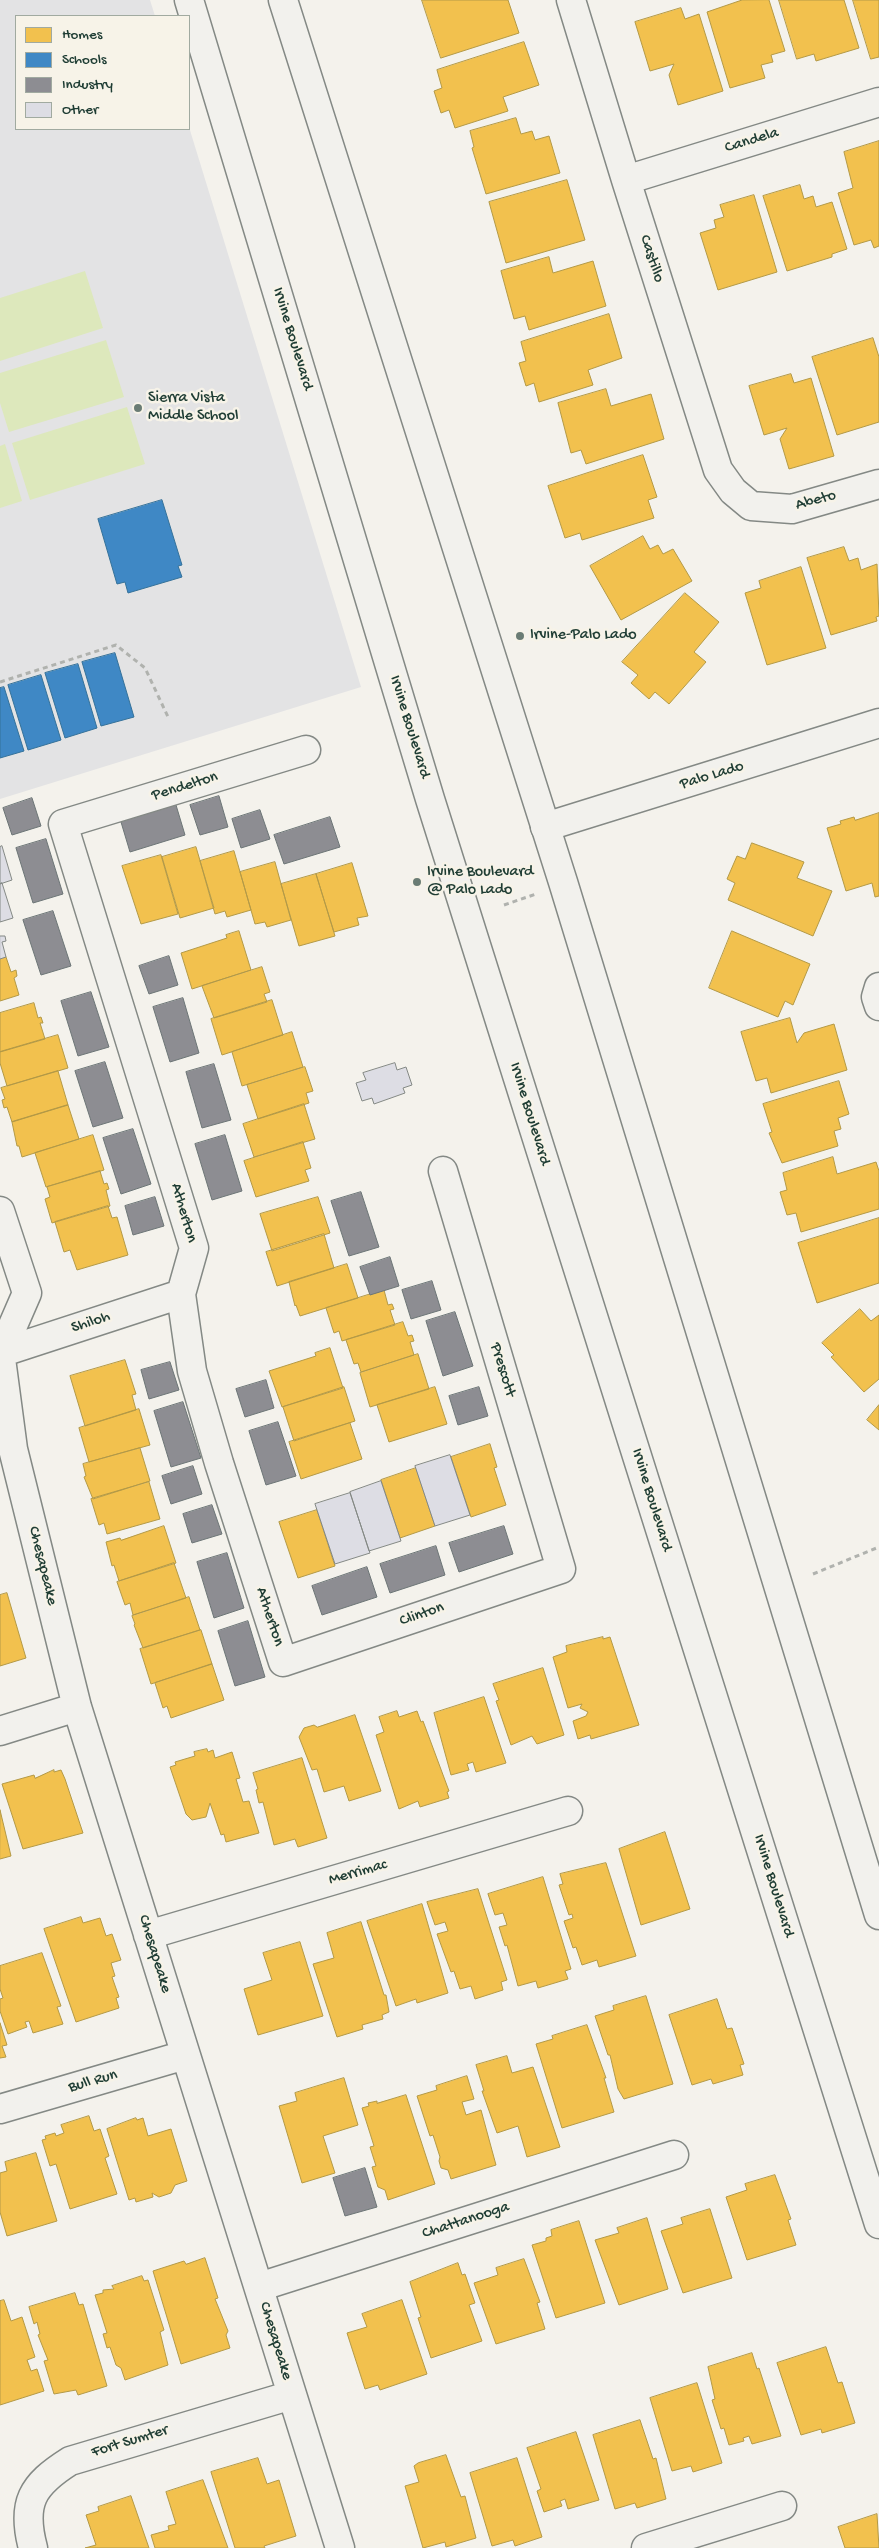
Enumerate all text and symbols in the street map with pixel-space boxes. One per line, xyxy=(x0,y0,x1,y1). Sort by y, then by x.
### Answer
legend xyxy=(15,15,190,130)
text: Homes xyxy=(62,26,102,44)
text: Schools xyxy=(62,51,107,69)
text: Industry xyxy=(62,76,113,94)
text: Other xyxy=(62,101,98,119)
street label: Candela xyxy=(723,124,781,158)
street label: Castillo xyxy=(634,233,668,285)
street label: Irvine Boulevard xyxy=(267,285,317,393)
place label: Sierra Vista Middle School xyxy=(148,389,238,427)
marker: Sierra Vista Middle School xyxy=(132,402,144,414)
street label: Abeto xyxy=(794,486,838,516)
place label: Irvine-Palo Lado xyxy=(530,626,637,646)
marker: Irvine-Palo Lado xyxy=(514,630,526,642)
street label: Irvine Boulevard xyxy=(384,673,434,781)
street label: Palo Lado xyxy=(678,757,746,795)
street label: Pendelton xyxy=(150,768,220,806)
place label: Irvine Boulevard @ Palo Lado xyxy=(427,863,533,901)
marker: Irvine Boulevard @ Palo Lado xyxy=(411,876,423,888)
street label: Irvine Boulevard xyxy=(504,1060,554,1168)
street label: Atherton xyxy=(165,1181,201,1245)
street label: Shiloh xyxy=(69,1308,113,1338)
street label: Prescott xyxy=(485,1341,519,1399)
street label: Irvine Boulevard xyxy=(626,1446,676,1554)
street label: Chesapeake xyxy=(23,1525,61,1607)
street label: Atherton xyxy=(250,1585,288,1649)
street label: Clinton xyxy=(397,1598,447,1632)
street label: Irvine Boulevard xyxy=(748,1832,798,1940)
street label: Merrimac xyxy=(327,1856,389,1890)
street label: Chesapeake xyxy=(133,1913,175,1995)
street label: Bull Run xyxy=(66,2066,120,2098)
street label: Chattanooga xyxy=(420,2198,512,2244)
street label: Chesapeake xyxy=(254,2300,296,2382)
street label: Fort Sumter xyxy=(89,2421,171,2463)

